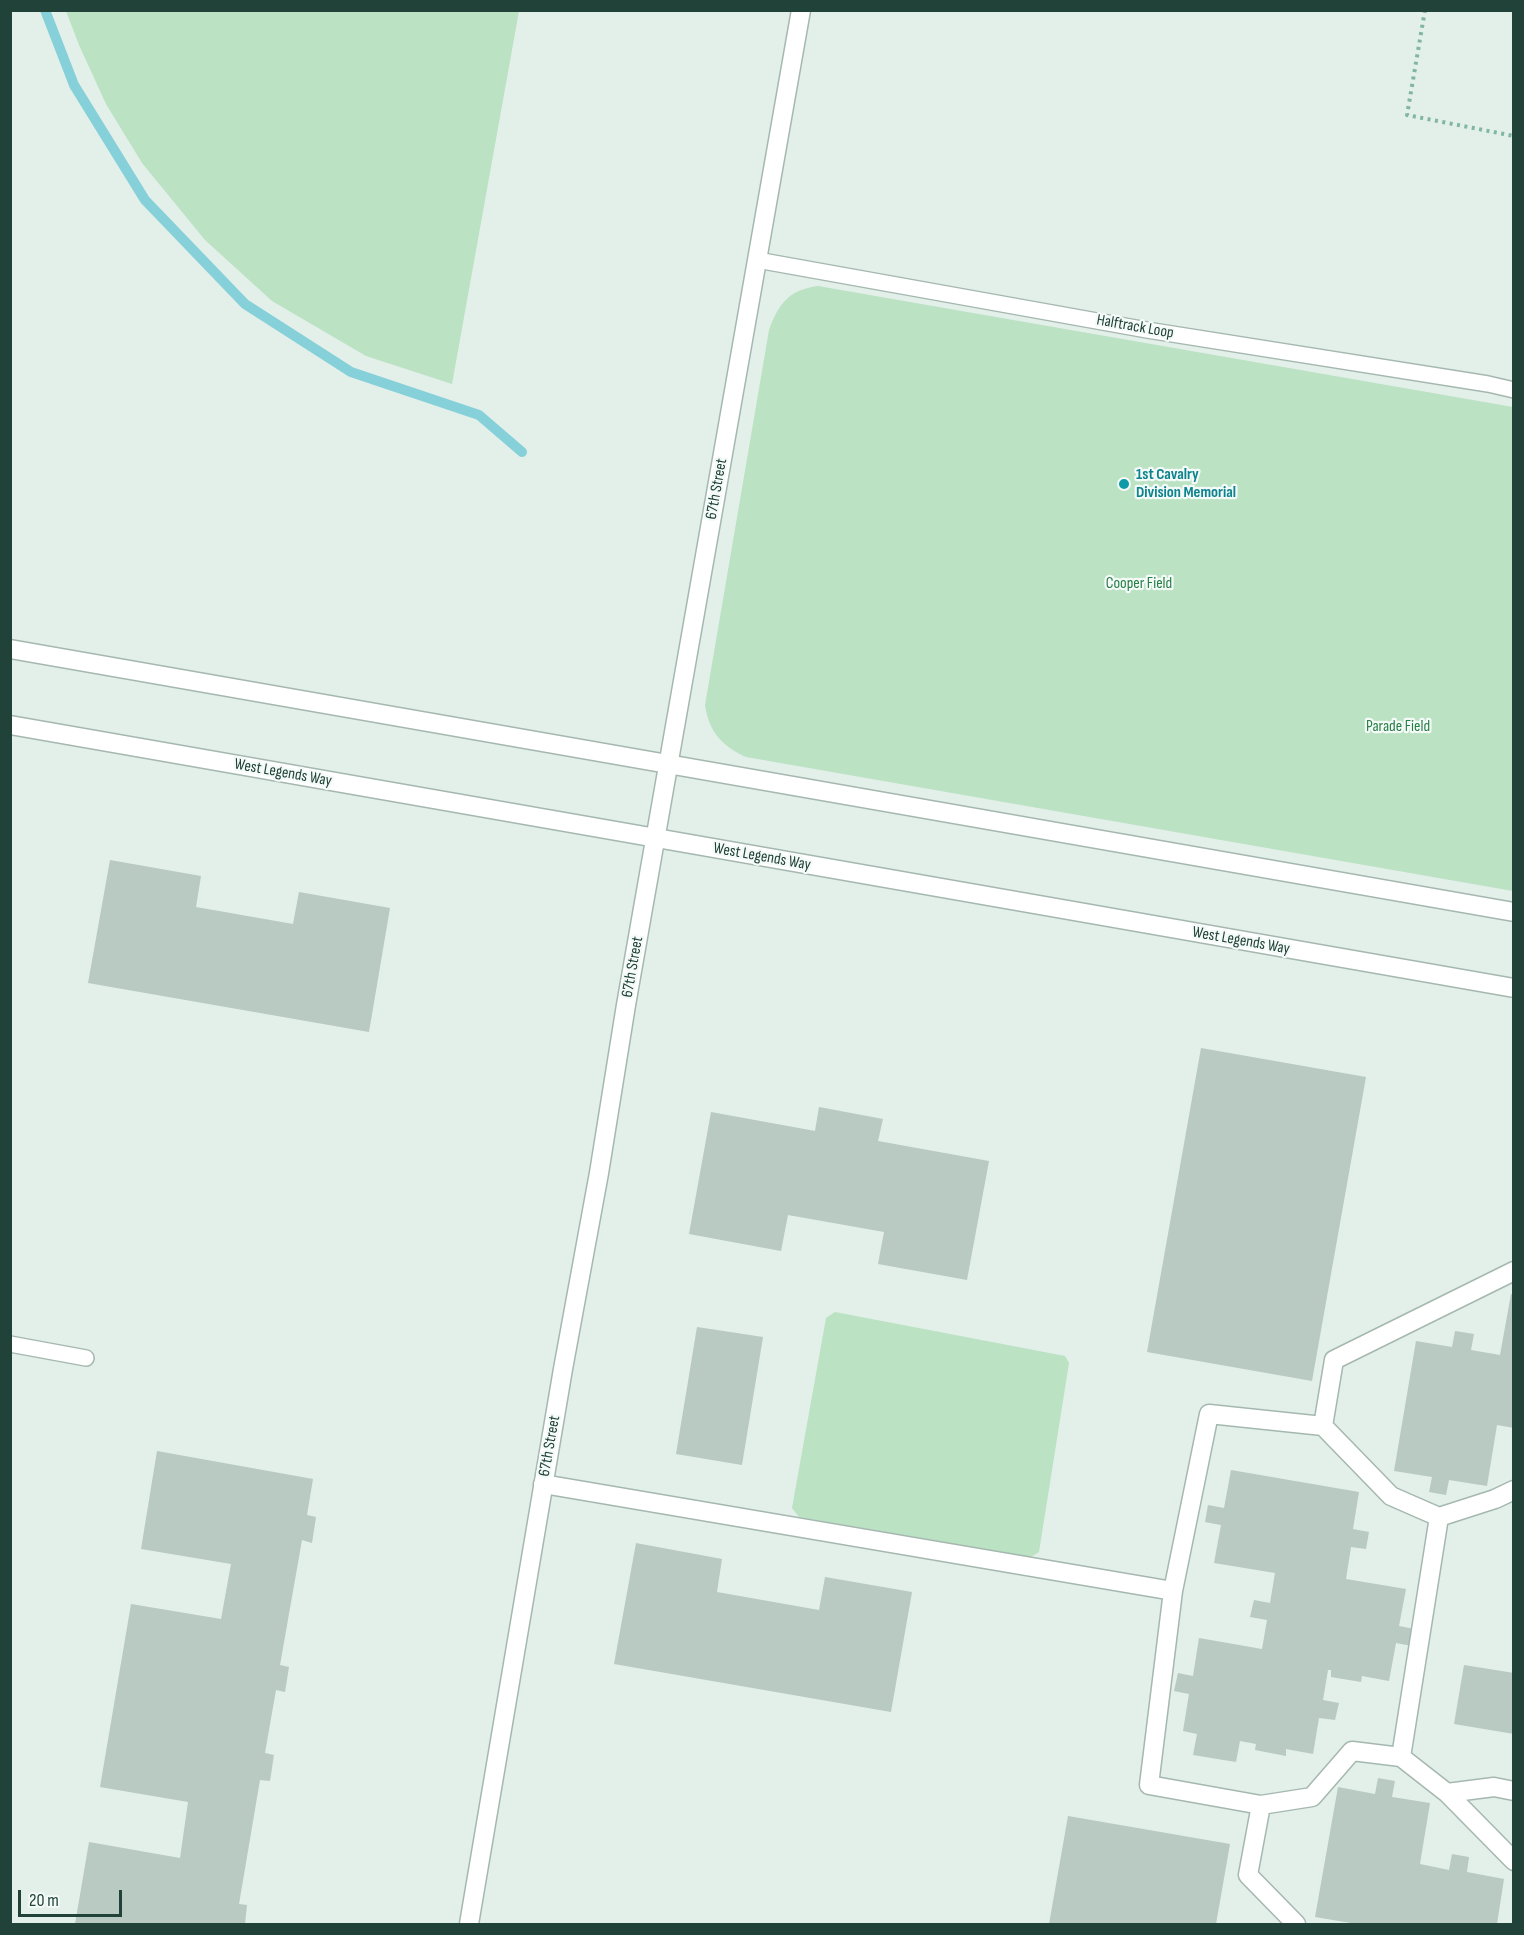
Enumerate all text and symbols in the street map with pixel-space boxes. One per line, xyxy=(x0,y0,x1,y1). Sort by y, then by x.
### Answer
street label: Halftrack Loop xyxy=(1095,311,1175,343)
street label: 67th Street xyxy=(702,457,732,521)
place label: 1st Cavalry Division Memorial xyxy=(1136,465,1236,503)
marker: 1st Cavalry Division Memorial xyxy=(1117,477,1131,491)
park label: Cooper Field xyxy=(1106,574,1172,594)
park label: Parade Field xyxy=(1366,717,1430,737)
street label: West Legends Way xyxy=(233,755,333,791)
street label: West Legends Way xyxy=(712,839,812,875)
street label: West Legends Way xyxy=(1191,923,1291,959)
street label: 67th Street xyxy=(618,935,648,999)
street label: 67th Street xyxy=(535,1414,565,1478)
scale bar xyxy=(21,1878,124,1916)
text: 20 m xyxy=(29,1890,59,1911)

